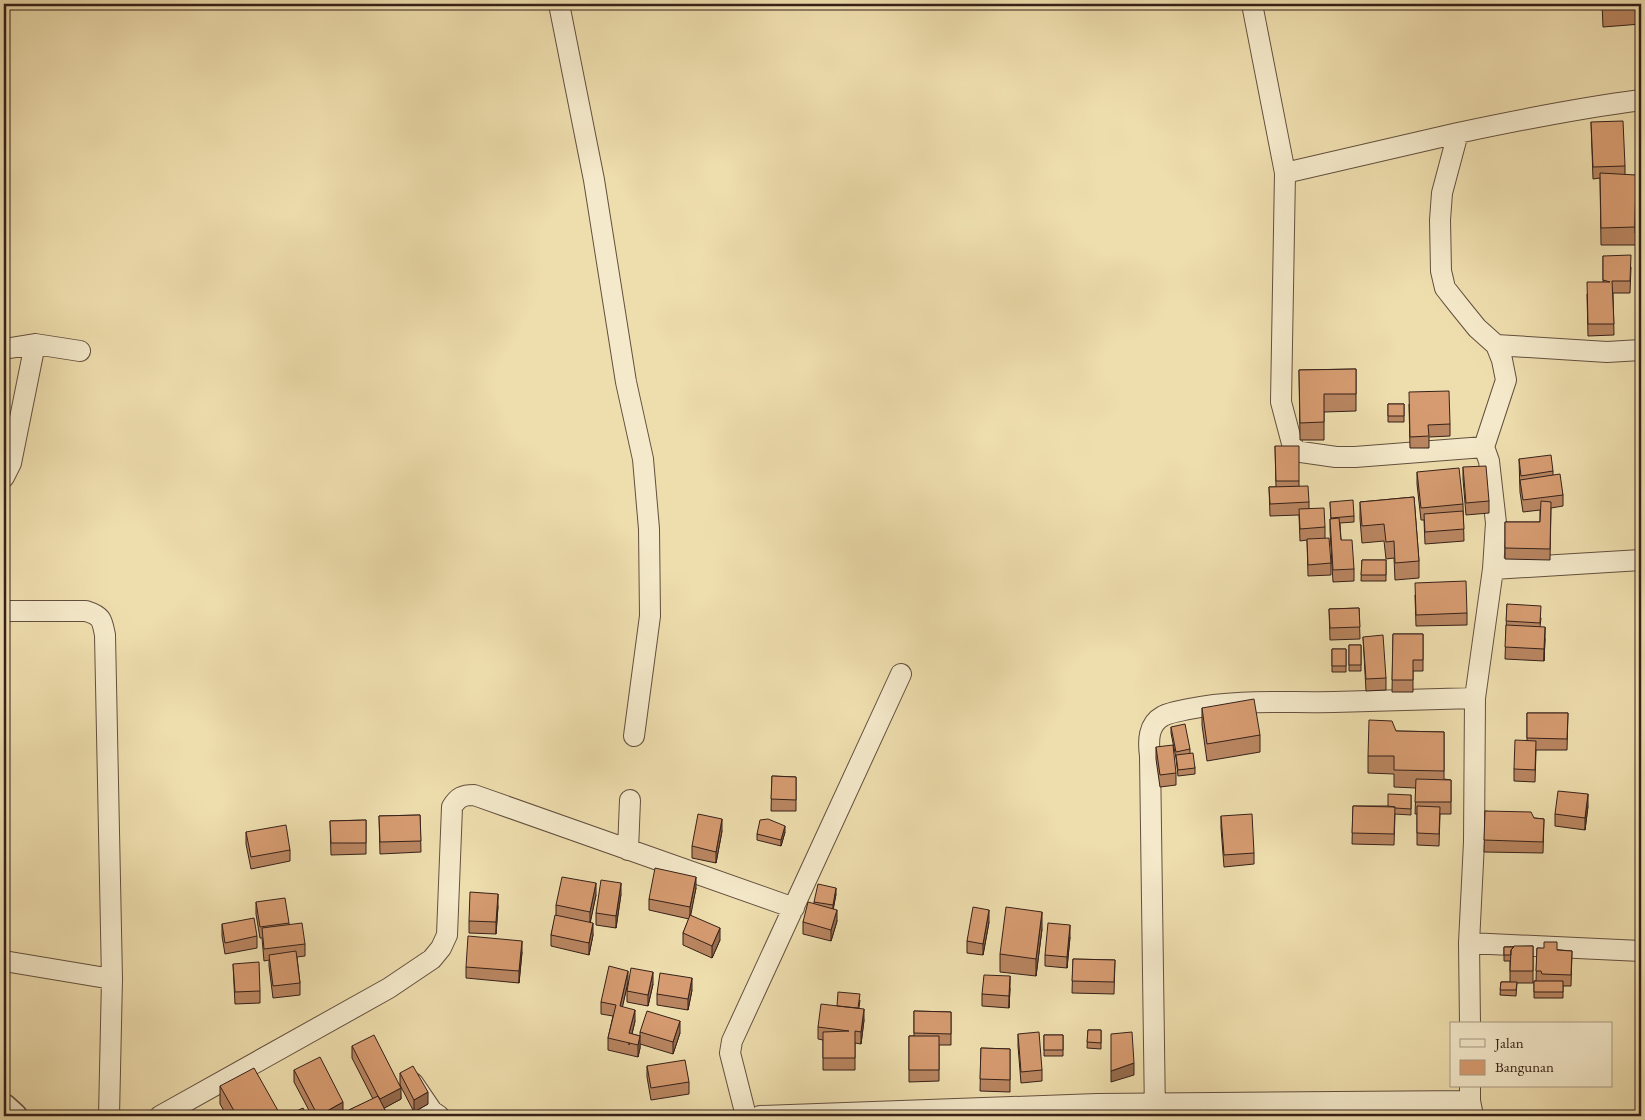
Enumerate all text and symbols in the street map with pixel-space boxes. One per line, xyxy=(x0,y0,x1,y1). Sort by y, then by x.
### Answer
legend xyxy=(1450,1022,1612,1088)
text: Jalan xyxy=(1493,1033,1524,1052)
text: Bangunan xyxy=(1495,1057,1554,1076)

